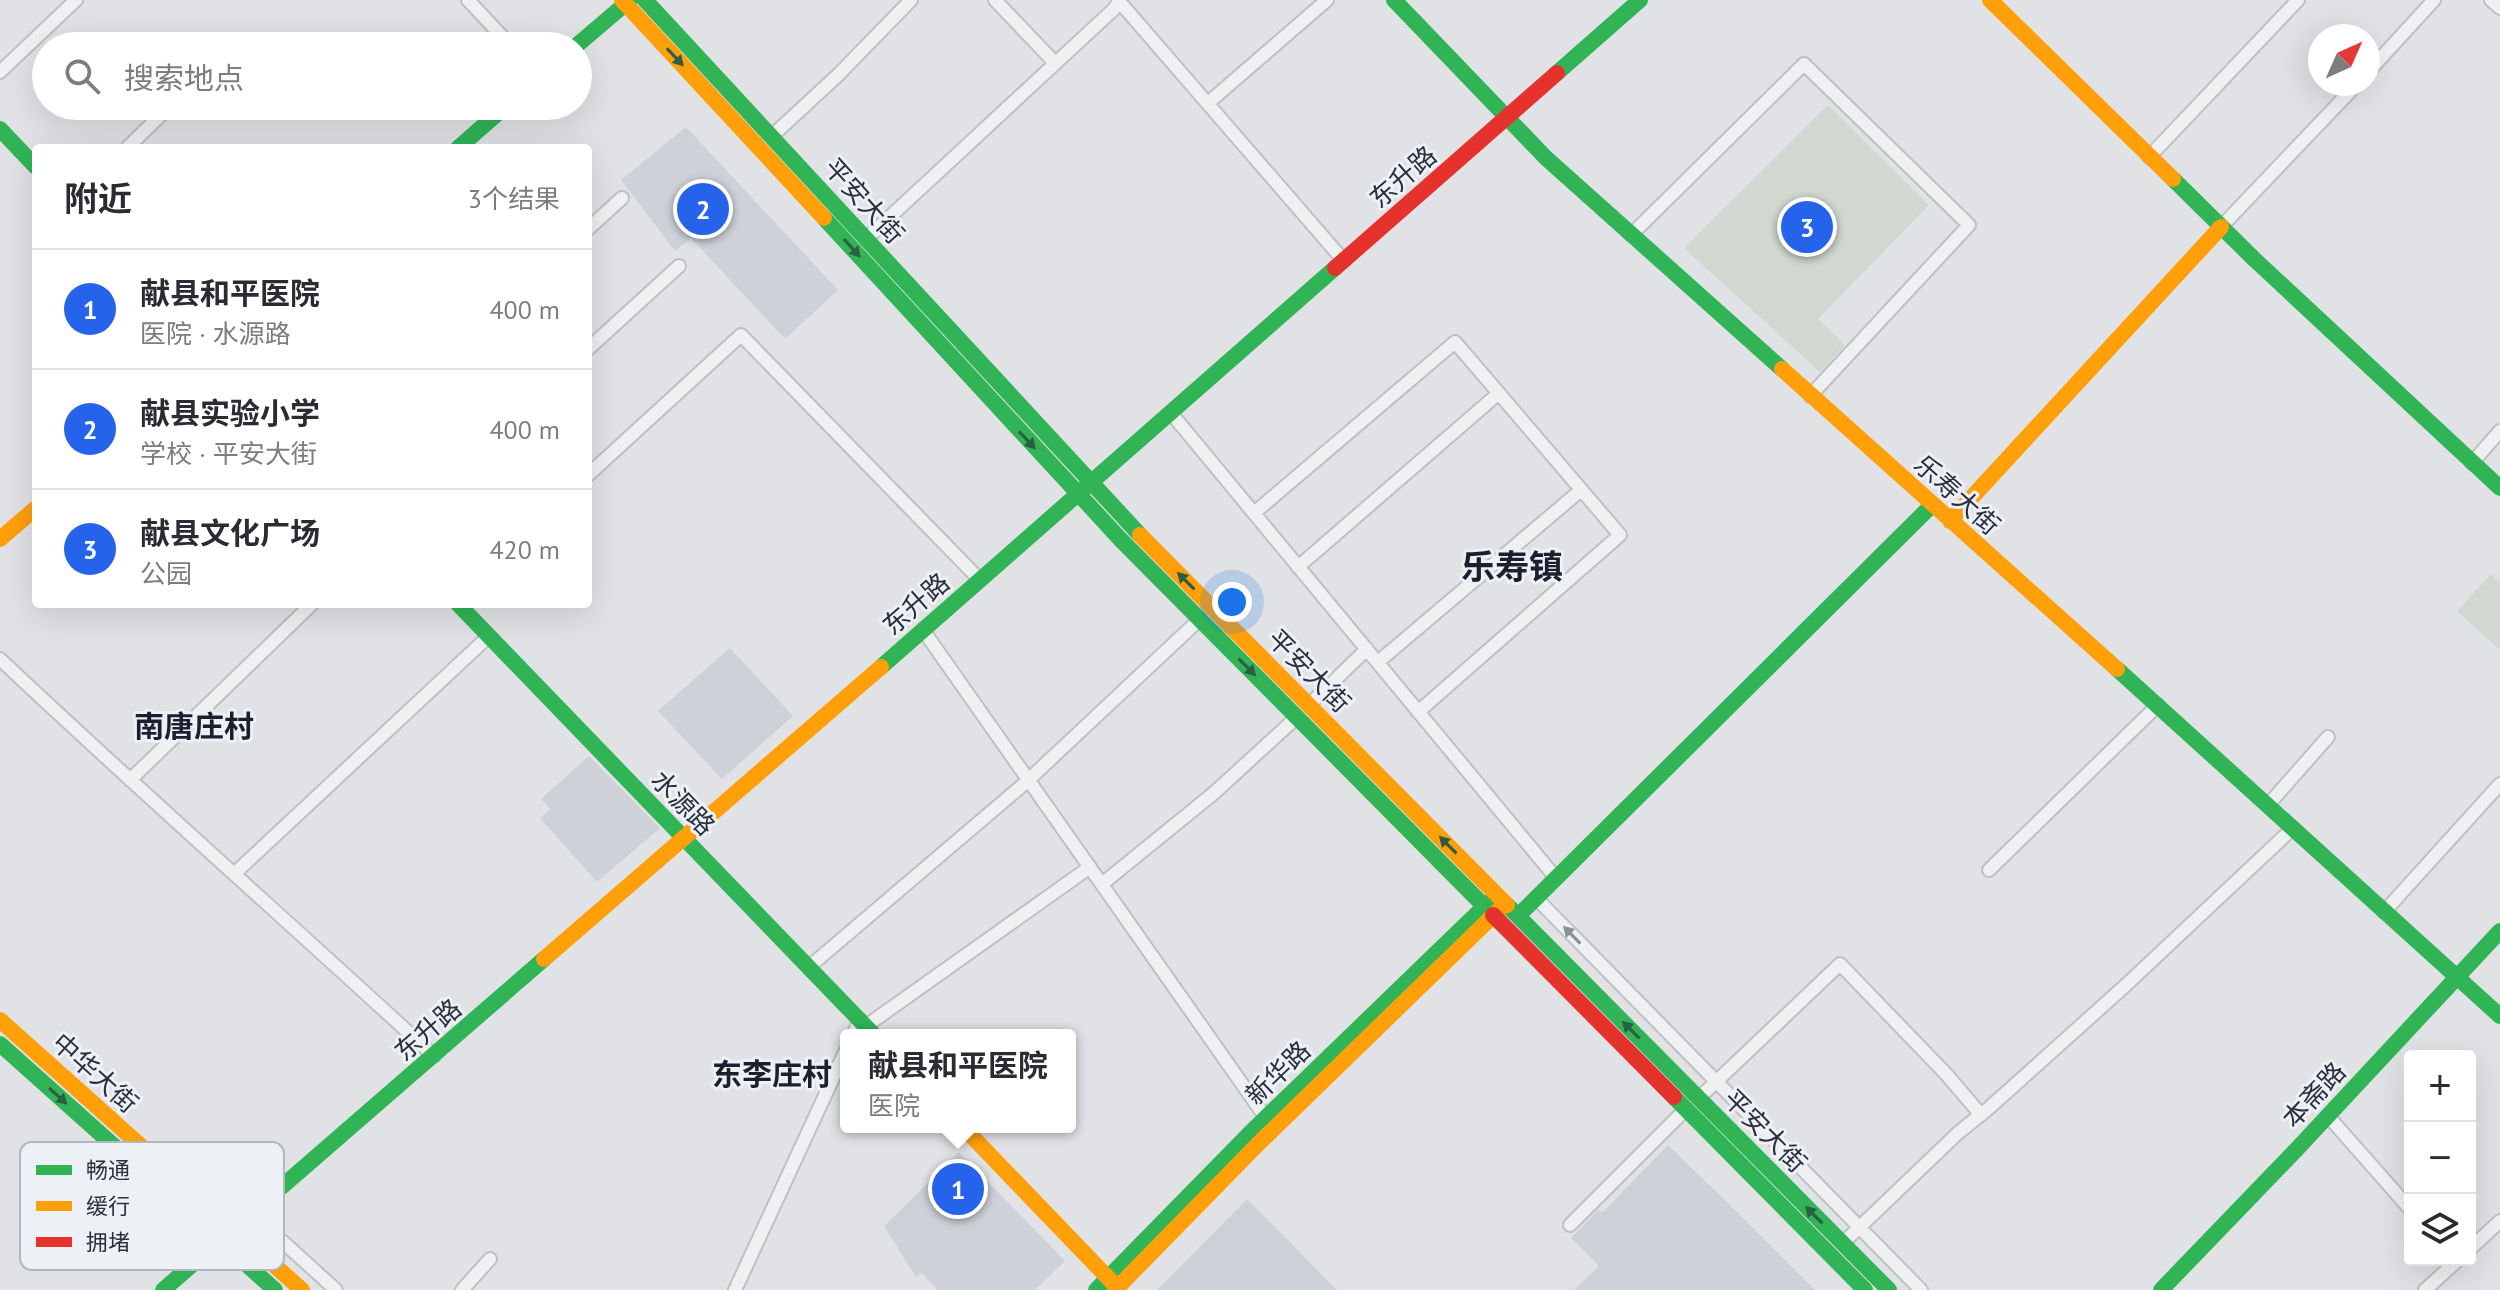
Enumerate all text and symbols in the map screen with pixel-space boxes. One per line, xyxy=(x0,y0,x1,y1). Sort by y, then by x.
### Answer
north arrow xyxy=(2308,24,2380,96)
search box xyxy=(32,32,592,120)
one-way arrow xyxy=(666,47,684,66)
icon: search xyxy=(60,54,104,98)
text: 搜索地点 xyxy=(124,58,244,97)
street label: 东升路 xyxy=(1362,139,1443,215)
street label: 平安大街 xyxy=(817,151,911,250)
text: 附近 xyxy=(64,176,132,220)
pin: 2 xyxy=(677,179,729,239)
text: 3个结果 xyxy=(468,182,560,215)
pin: 3 xyxy=(1781,197,1833,257)
one-way arrow xyxy=(842,239,860,258)
text: 献县和平医院 xyxy=(140,273,320,312)
text: 1 xyxy=(83,293,97,326)
text: 400 m xyxy=(489,293,560,326)
text: 医院 · 水源路 xyxy=(140,317,291,350)
text: 献县实验小学 xyxy=(140,393,320,432)
text: 2 xyxy=(83,413,97,446)
text: 400 m xyxy=(489,413,560,446)
one-way arrow xyxy=(1018,430,1036,449)
text: 学校 · 平安大街 xyxy=(140,437,317,470)
street label: 乐寿大街 xyxy=(1908,448,2007,542)
text: 献县文化广场 xyxy=(140,513,320,552)
text: 3 xyxy=(83,533,97,566)
text: 420 m xyxy=(489,533,560,566)
district label: 乐寿镇 xyxy=(1461,544,1563,588)
text: 公园 xyxy=(140,557,192,590)
street label: 东升路 xyxy=(875,566,956,642)
one-way arrow xyxy=(1177,573,1196,591)
your location xyxy=(1212,582,1252,622)
street label: 平安大街 xyxy=(1261,622,1358,719)
one-way arrow xyxy=(1237,657,1256,676)
district label: 南唐庄村 xyxy=(134,706,254,745)
street label: 水源路 xyxy=(644,763,722,842)
one-way arrow xyxy=(1440,836,1458,855)
one-way arrow xyxy=(1563,926,1581,945)
street label: 东升路 xyxy=(387,992,468,1068)
one-way arrow xyxy=(1623,1021,1641,1040)
street label: 中华大街 xyxy=(46,1026,145,1120)
popup xyxy=(840,1029,1076,1133)
street label: 新华路 xyxy=(1238,1034,1317,1112)
text: 献县和平医院 xyxy=(868,1045,1048,1084)
map controls xyxy=(2404,1050,2476,1266)
button: + xyxy=(2404,1050,2476,1122)
district label: 东李庄村 xyxy=(712,1054,832,1093)
street label: 本斋路 xyxy=(2275,1055,2352,1134)
street label: 平安大街 xyxy=(1717,1082,1814,1179)
one-way arrow xyxy=(48,1087,68,1104)
text: 医院 xyxy=(868,1089,920,1122)
button: − xyxy=(2404,1122,2476,1194)
legend xyxy=(20,1142,284,1270)
text: 畅通 xyxy=(86,1156,130,1184)
pin: 1 xyxy=(932,1159,984,1219)
text: 缓行 xyxy=(86,1192,130,1220)
button: layers xyxy=(2404,1194,2476,1266)
one-way arrow xyxy=(1806,1206,1824,1225)
text: 拥堵 xyxy=(86,1228,130,1256)

